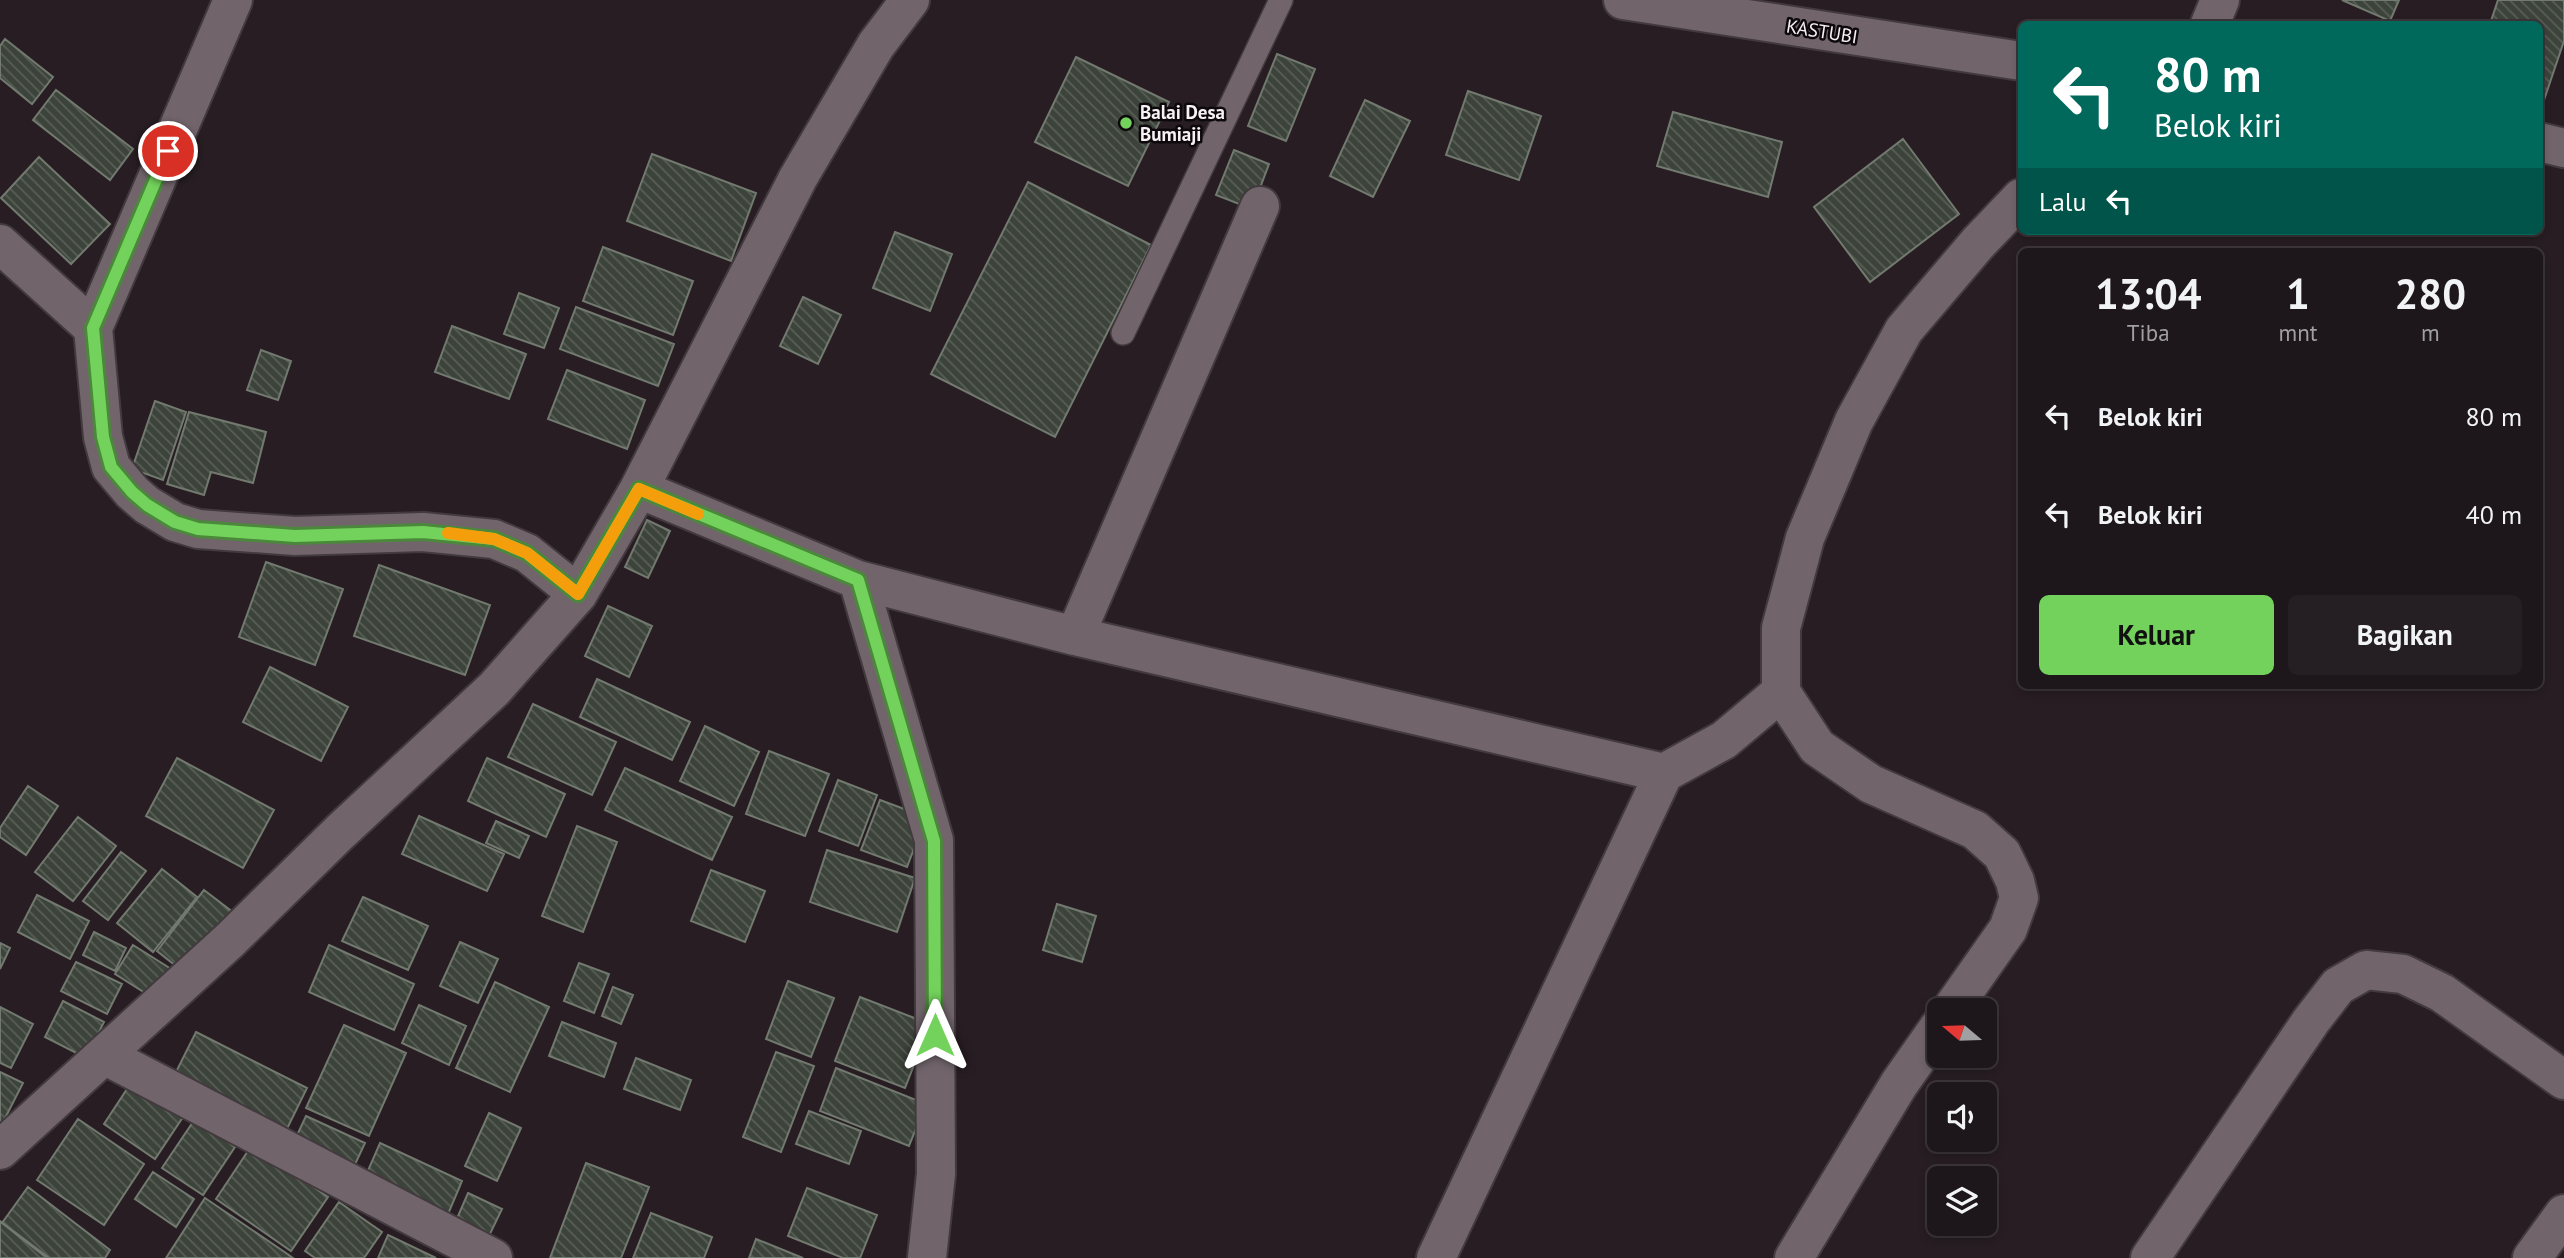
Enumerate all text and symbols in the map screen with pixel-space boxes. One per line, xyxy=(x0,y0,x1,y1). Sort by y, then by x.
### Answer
street label: KASTUBI xyxy=(1785,14,1859,48)
text: 80 m xyxy=(2154,42,2261,106)
icon: left xyxy=(2039,49,2130,140)
place label: Balai Desa Bumiaji xyxy=(1140,100,1225,146)
text: Belok kiri xyxy=(2154,104,2282,146)
marker: Balai Desa Bumiaji xyxy=(1118,115,1134,131)
pin xyxy=(138,121,198,181)
icon: arrive xyxy=(149,132,187,170)
icon: left xyxy=(2100,182,2138,220)
text: Lalu xyxy=(2039,185,2086,218)
text: 13:04 xyxy=(2095,266,2202,321)
text: 1 xyxy=(2286,266,2310,321)
text: 280 xyxy=(2395,266,2466,321)
text: Tiba xyxy=(2127,318,2170,347)
text: mnt xyxy=(2279,318,2318,347)
text: m xyxy=(2421,318,2440,347)
icon: left xyxy=(2039,397,2077,435)
text: Belok kiri xyxy=(2098,400,2203,433)
text: 80 m xyxy=(2466,400,2522,433)
icon: left xyxy=(2039,495,2077,533)
text: Belok kiri xyxy=(2098,498,2203,531)
text: 40 m xyxy=(2466,498,2522,531)
button: Keluar xyxy=(2039,595,2274,675)
button: Bagikan xyxy=(2288,595,2522,675)
position arrow xyxy=(898,998,972,1072)
north arrow xyxy=(1927,998,1997,1068)
map controls xyxy=(1927,998,1997,1236)
button: sound xyxy=(1927,1082,1997,1152)
button: layers xyxy=(1927,1166,1997,1236)

